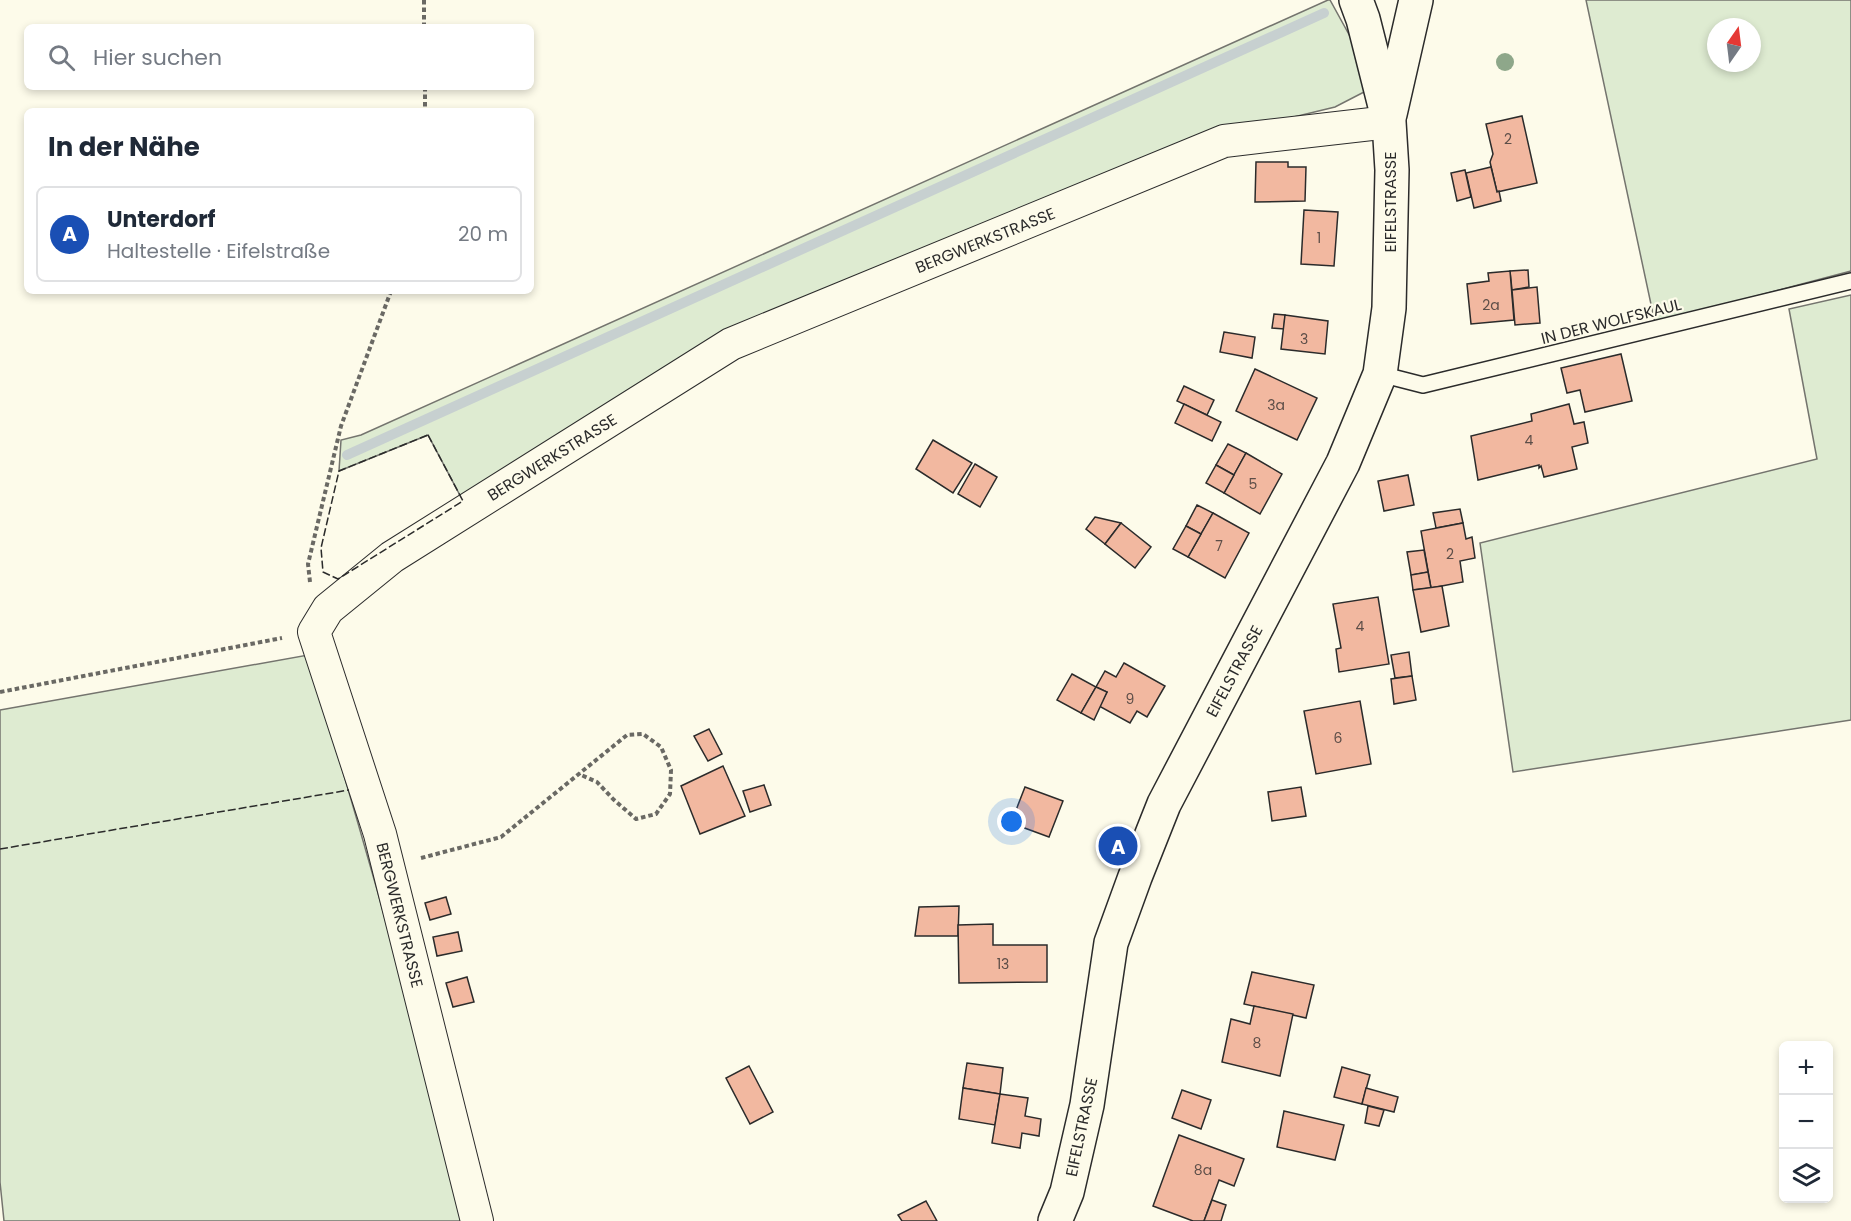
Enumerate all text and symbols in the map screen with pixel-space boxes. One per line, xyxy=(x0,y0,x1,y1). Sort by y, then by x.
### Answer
north arrow xyxy=(1707,18,1761,72)
search box xyxy=(24,24,534,90)
icon: search xyxy=(45,41,78,74)
text: Hier suchen xyxy=(93,42,222,73)
text: In der Nähe xyxy=(48,129,200,165)
house number: 2 xyxy=(1504,129,1512,149)
street label: EIFELSTRASSE xyxy=(1379,152,1402,252)
street label: BERGWERKSTRASSE xyxy=(912,202,1059,279)
text: Unterdorf xyxy=(107,204,216,235)
text: A xyxy=(62,220,77,248)
text: 20 m xyxy=(458,220,508,248)
house number: 1 xyxy=(1317,228,1321,248)
text: Haltestelle · Eifelstraße xyxy=(107,237,330,265)
street label: IN DER WOLFSKAUL xyxy=(1539,293,1684,350)
house number: 2a xyxy=(1482,295,1500,315)
house number: 3 xyxy=(1300,329,1308,349)
house number: 3a xyxy=(1267,395,1285,415)
street label: BERGWERKSTRASSE xyxy=(483,408,621,507)
house number: 4 xyxy=(1525,430,1534,450)
house number: 5 xyxy=(1249,474,1257,494)
house number: 7 xyxy=(1215,536,1223,556)
house number: 2 xyxy=(1446,544,1454,564)
house number: 4 xyxy=(1356,616,1365,636)
street label: EIFELSTRASSE xyxy=(1201,621,1268,721)
house number: 9 xyxy=(1126,689,1134,709)
house number: 6 xyxy=(1334,728,1343,748)
your location xyxy=(997,807,1026,836)
pin: A xyxy=(1098,824,1138,868)
street label: BERGWERKSTRASSE xyxy=(370,840,429,990)
house number: 13 xyxy=(997,954,1009,974)
house number: 8 xyxy=(1253,1033,1262,1053)
map controls xyxy=(1779,1041,1833,1203)
button: + xyxy=(1779,1041,1833,1095)
street label: EIFELSTRASSE xyxy=(1060,1075,1103,1179)
button: − xyxy=(1779,1095,1833,1149)
button: layers xyxy=(1779,1149,1833,1203)
house number: 8a xyxy=(1194,1160,1212,1180)

